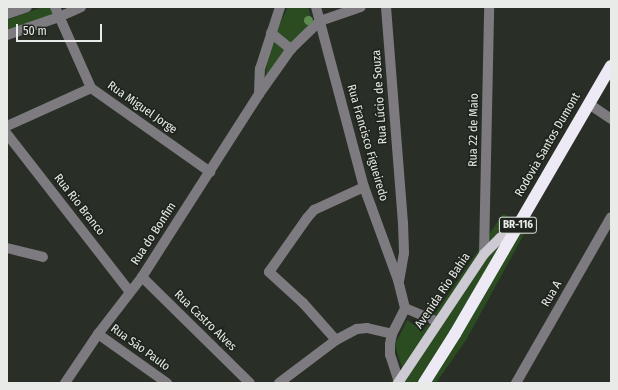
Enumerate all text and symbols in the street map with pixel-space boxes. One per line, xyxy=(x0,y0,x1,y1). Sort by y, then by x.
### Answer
scale bar xyxy=(18,16,104,42)
text: 50 m xyxy=(23,24,47,38)
street label: Rua Lúcio de Souza xyxy=(370,49,390,145)
street label: Rua Miguel Jorge xyxy=(104,79,180,137)
street label: Rua Francisco Figueiredo xyxy=(343,83,391,203)
street label: Rodovia Santos Dumont xyxy=(512,90,584,200)
street label: Rua 22 de Maio xyxy=(466,93,482,167)
street label: Rua Rio Branco xyxy=(51,171,107,239)
street label: Rua do Bonfim xyxy=(128,200,180,268)
road number: BR-116 xyxy=(498,216,538,234)
street label: Avenida Rio Bahia xyxy=(412,250,474,332)
street label: Rua A xyxy=(539,278,565,310)
street label: Rua Castro Alves xyxy=(171,288,239,354)
street label: Rua São Paulo xyxy=(108,322,172,374)

